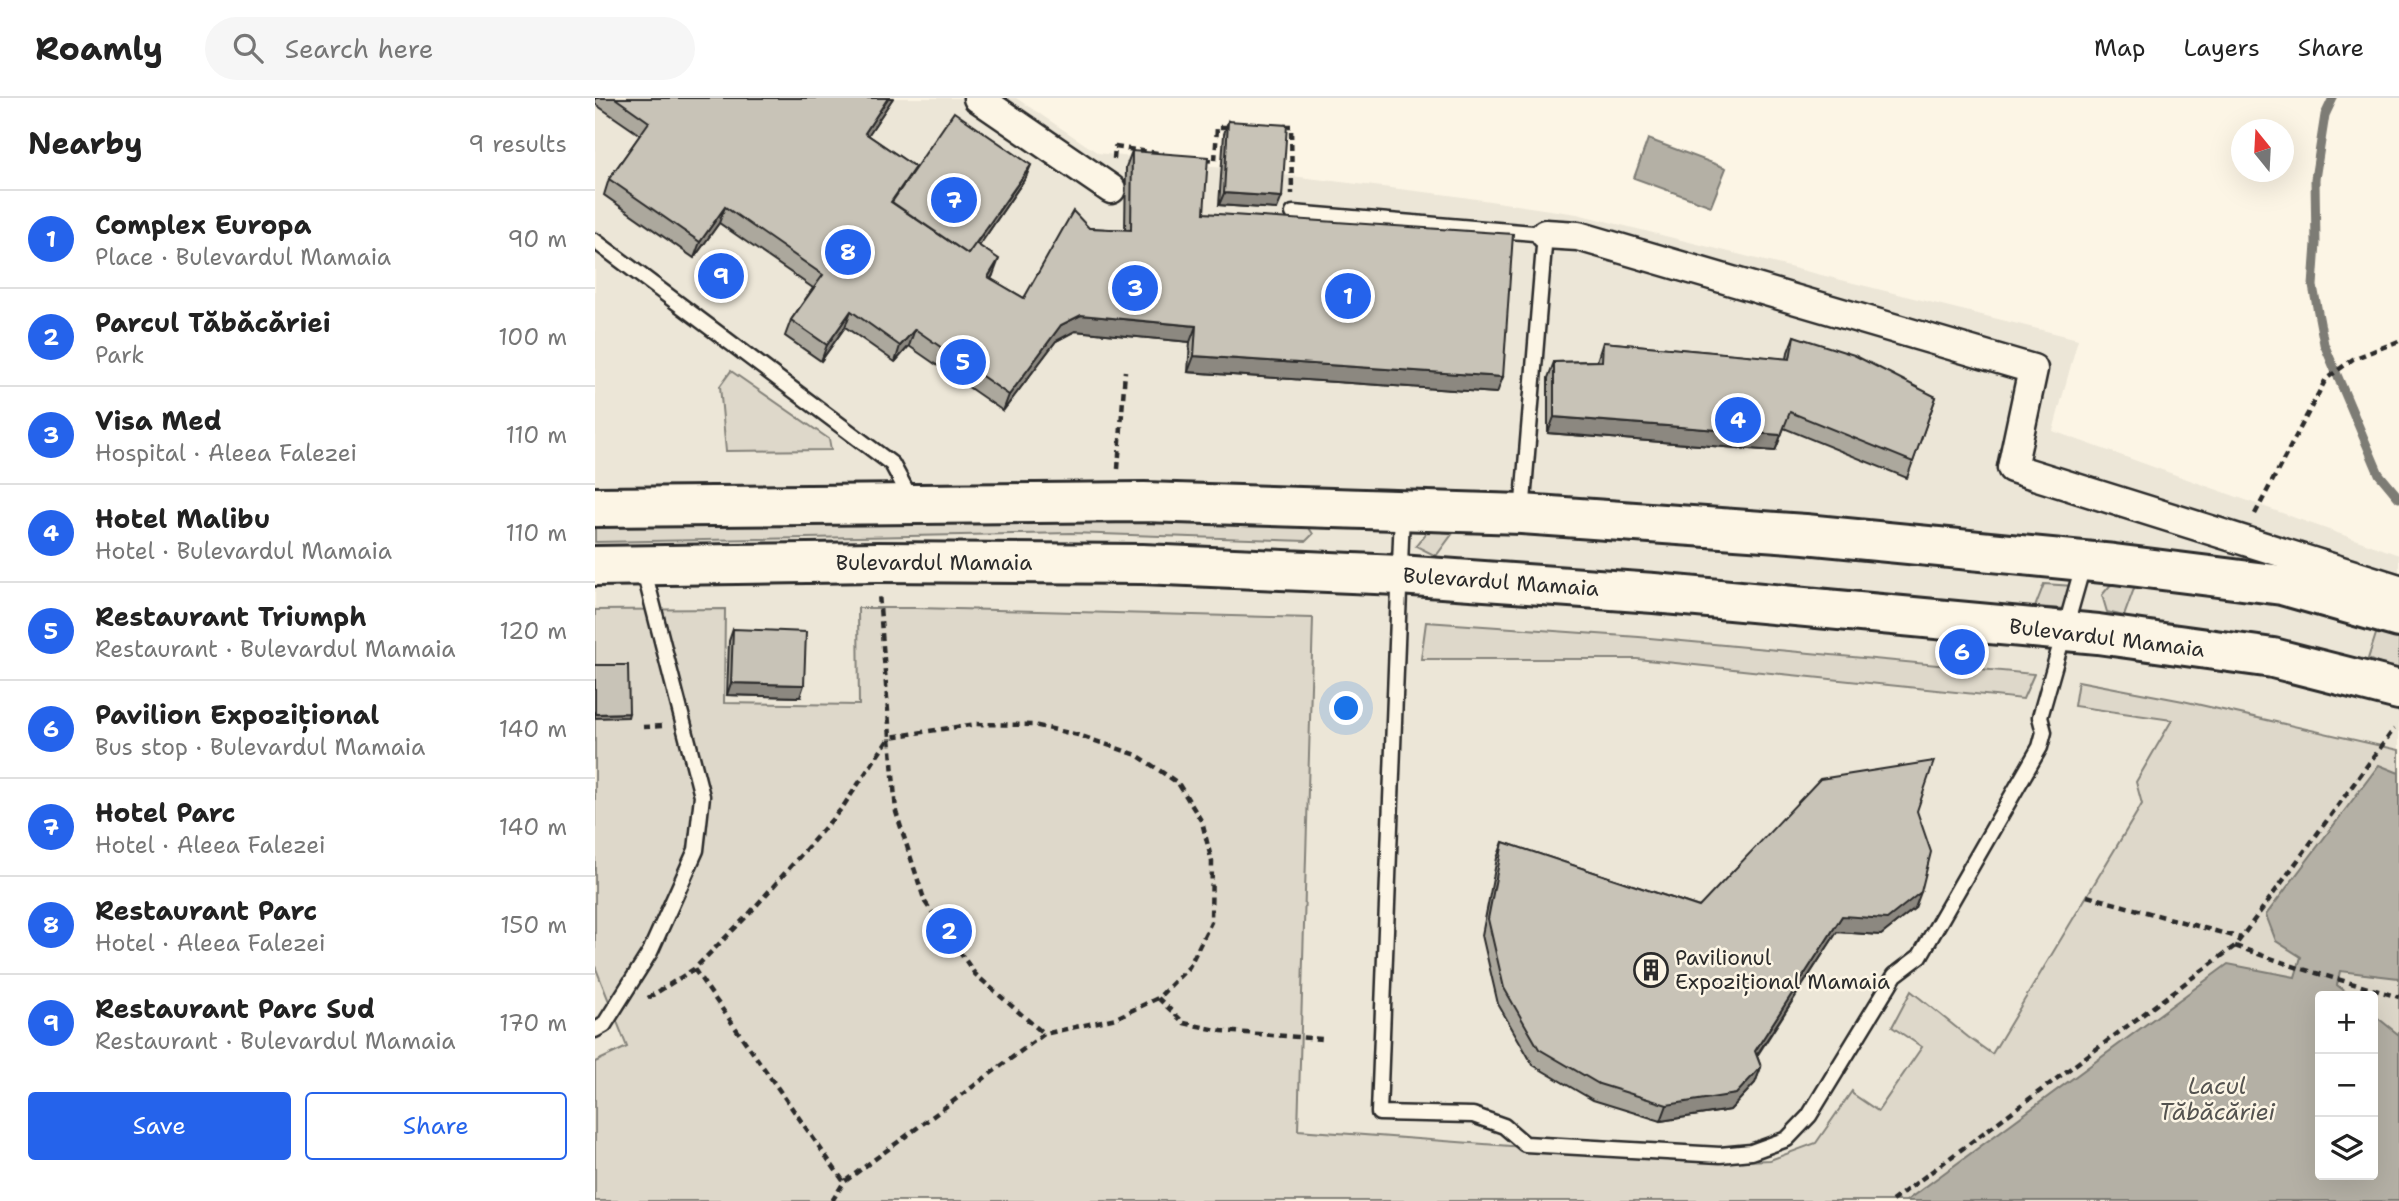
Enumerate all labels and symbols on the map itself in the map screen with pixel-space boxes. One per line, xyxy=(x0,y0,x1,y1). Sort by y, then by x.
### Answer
north arrow xyxy=(2231,119,2294,182)
pin: 7 xyxy=(931,174,977,226)
pin: 8 xyxy=(825,226,871,278)
pin: 9 xyxy=(698,250,744,302)
pin: 3 xyxy=(1112,262,1158,314)
pin: 1 xyxy=(1325,270,1371,322)
pin: 5 xyxy=(940,336,986,388)
pin: 4 xyxy=(1715,394,1761,446)
street label: Bulevardul Mamaia xyxy=(836,549,1032,577)
street label: Bulevardul Mamaia xyxy=(1402,561,1600,603)
street label: Bulevardul Mamaia xyxy=(2008,612,2206,664)
pin: 6 xyxy=(1939,626,1985,678)
your location xyxy=(1329,691,1363,725)
pin: 2 xyxy=(926,905,972,957)
place label: Pavilionul Expozițional Mamaia xyxy=(1675,944,1890,996)
building icon: Pavilionul Expozițional Mamaia xyxy=(1632,951,1670,989)
water label: Lacul Tăbăcăriei xyxy=(2159,1071,2276,1127)

